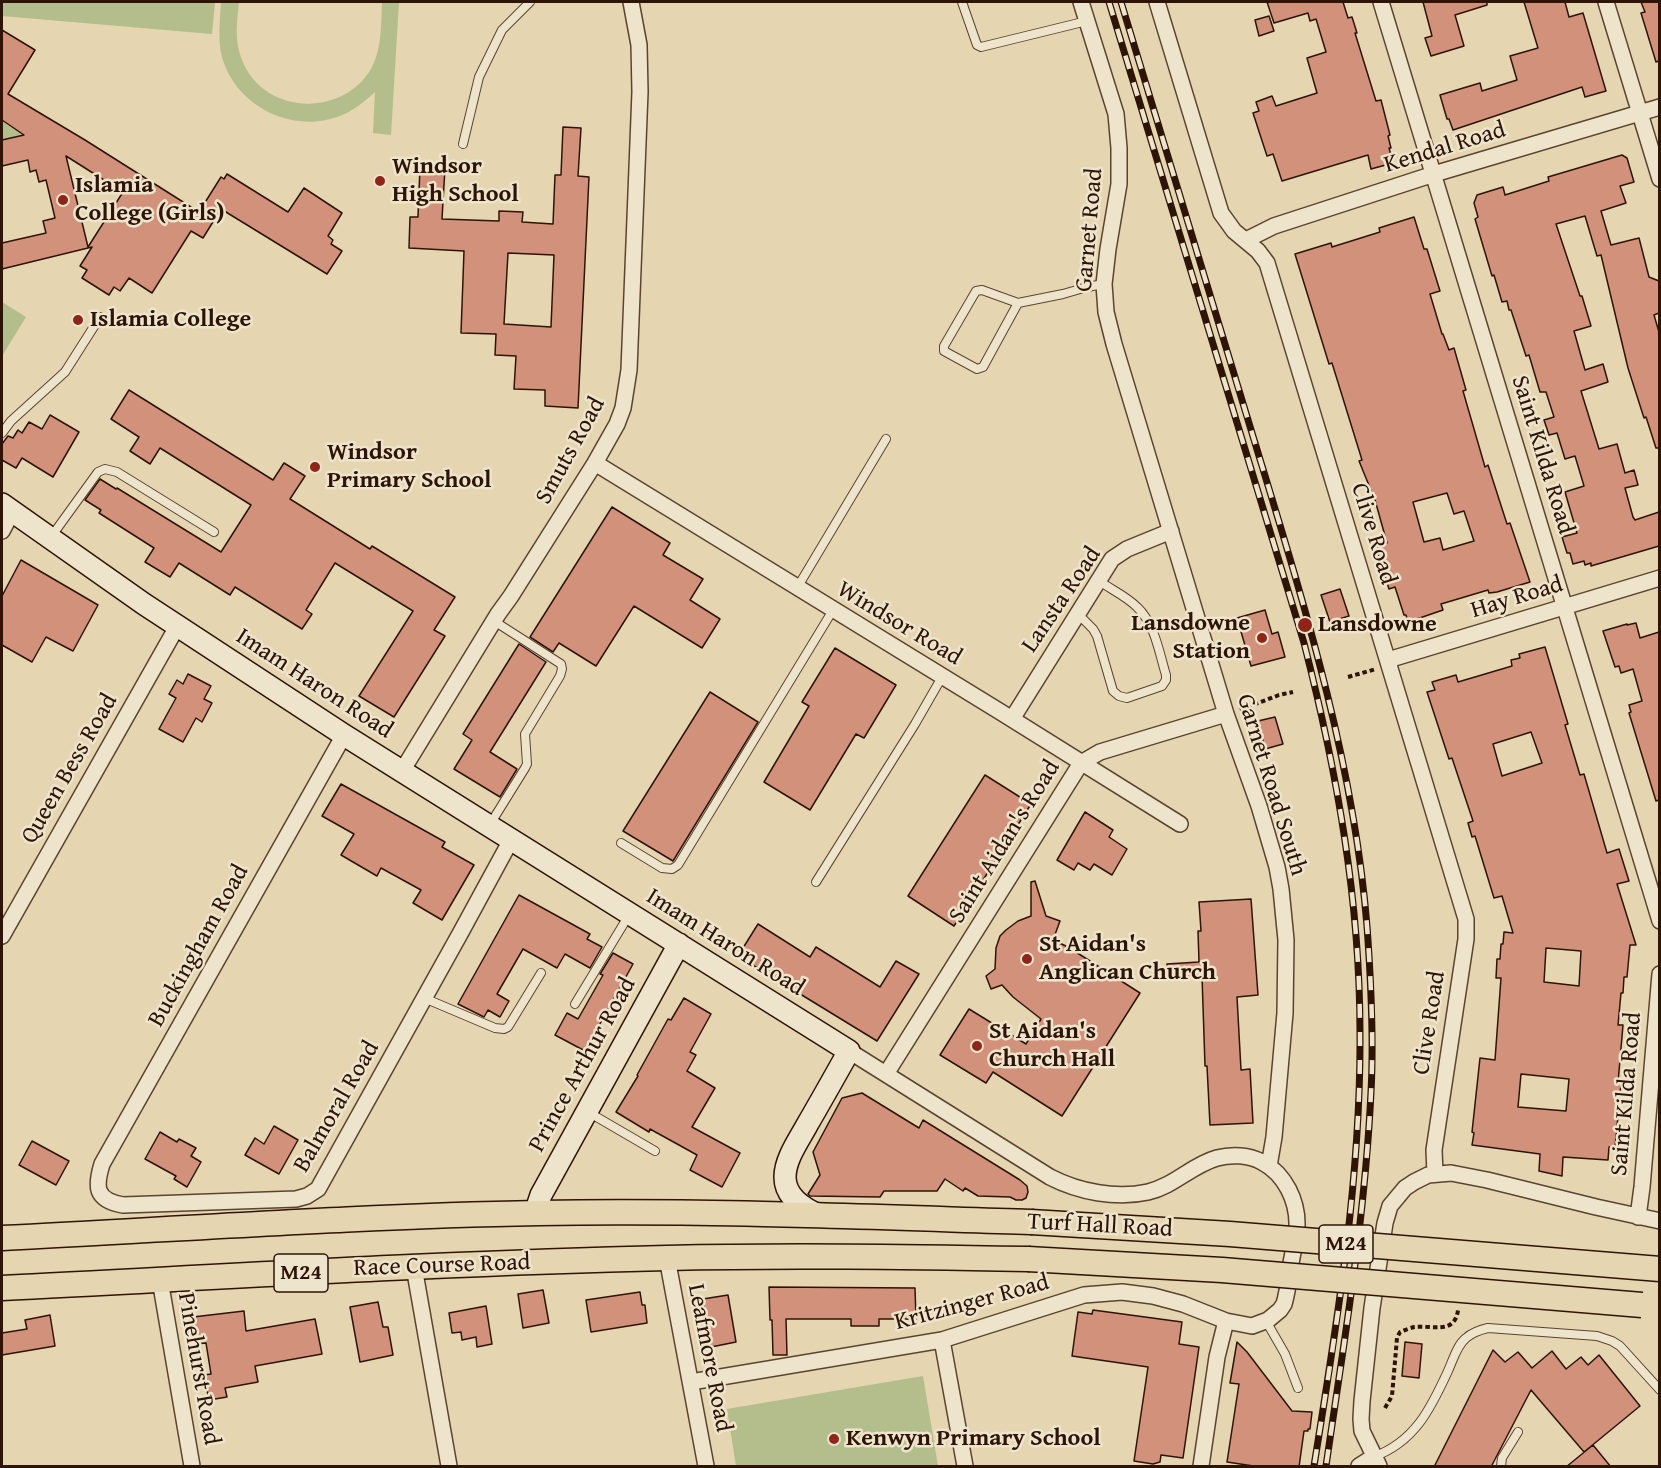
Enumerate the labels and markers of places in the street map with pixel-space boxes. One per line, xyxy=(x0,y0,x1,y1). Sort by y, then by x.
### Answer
place label: Windsor High School xyxy=(392,153,519,209)
place label: Islamia College (Girls) xyxy=(75,172,225,228)
marker: Windsor High School xyxy=(373,174,387,188)
marker: Islamia College (Girls) xyxy=(56,193,70,207)
place label: Islamia College xyxy=(90,306,251,334)
marker: Islamia College xyxy=(71,313,85,327)
place label: Windsor Primary School xyxy=(327,439,491,495)
marker: Windsor Primary School xyxy=(308,460,322,474)
place label: Lansdowne Station xyxy=(1131,610,1250,666)
place label: Lansdowne xyxy=(1318,611,1437,639)
marker: Lansdowne xyxy=(1296,616,1314,634)
marker: Lansdowne Station xyxy=(1255,631,1269,645)
place label: St Aidan's Anglican Church xyxy=(1039,931,1216,987)
marker: St Aidan's Anglican Church xyxy=(1020,952,1034,966)
place label: St Aidan's Church Hall xyxy=(989,1018,1115,1074)
marker: St Aidan's Church Hall xyxy=(970,1039,984,1053)
place label: Kenwyn Primary School xyxy=(846,1425,1101,1453)
marker: Kenwyn Primary School xyxy=(827,1432,841,1446)

